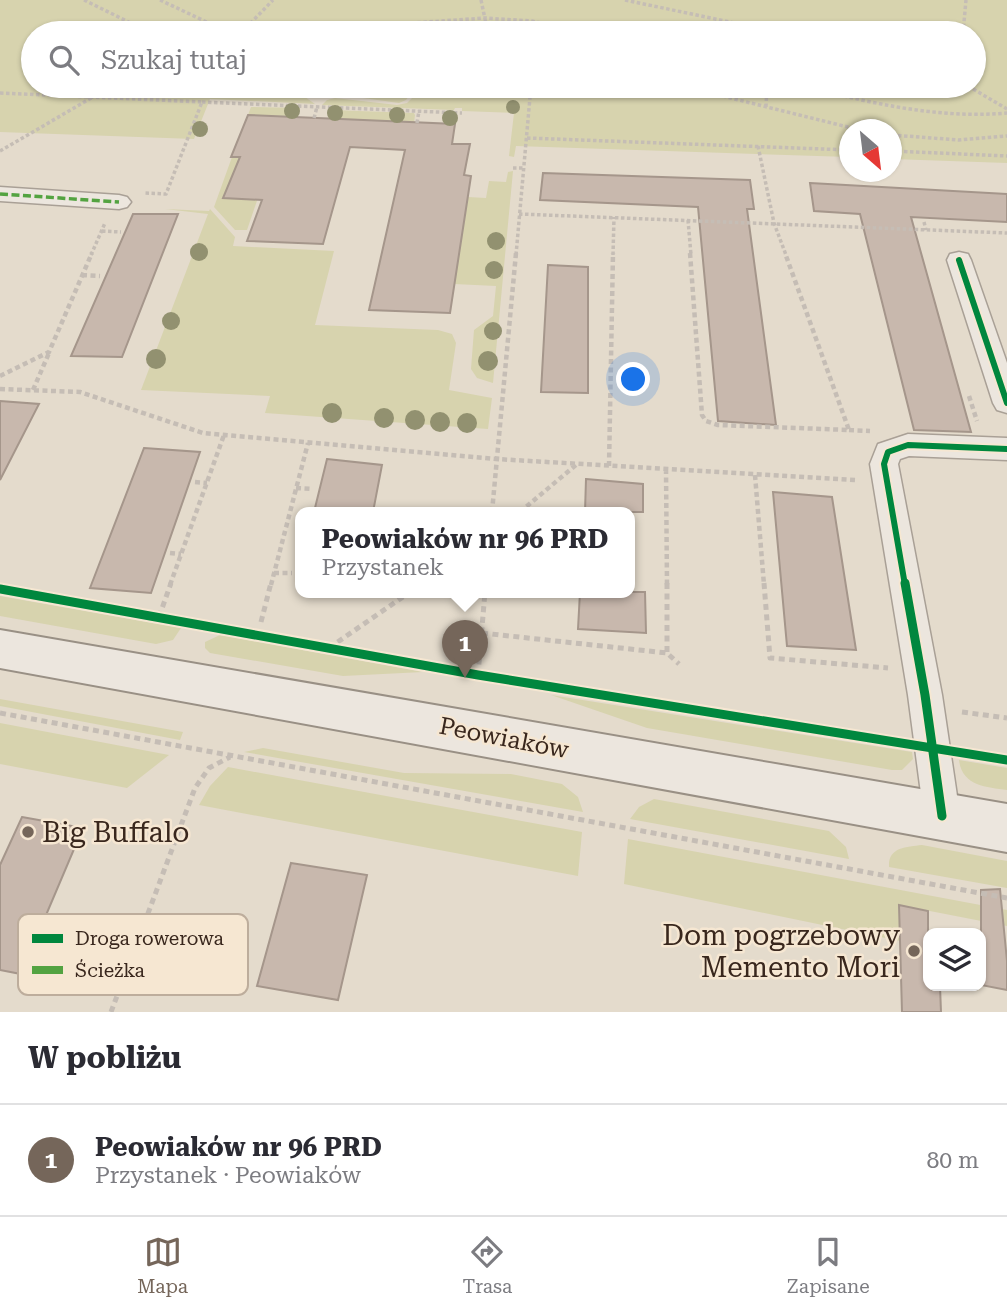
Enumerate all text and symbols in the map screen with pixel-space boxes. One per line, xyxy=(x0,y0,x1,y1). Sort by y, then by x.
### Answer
search box xyxy=(21,21,986,98)
icon: search xyxy=(45,41,83,79)
text: Szukaj tutaj xyxy=(101,45,247,75)
north arrow xyxy=(839,119,902,182)
your location xyxy=(616,362,650,396)
popup xyxy=(295,507,635,598)
text: Peowiaków nr 96 PRD xyxy=(322,524,608,554)
text: Przystanek xyxy=(322,554,444,581)
pin: 1 xyxy=(442,620,488,678)
street label: Peowiaków xyxy=(437,712,571,764)
place label: Big Buffalo xyxy=(42,816,190,849)
marker: Big Buffalo xyxy=(20,824,36,840)
legend xyxy=(18,914,248,995)
place label: Dom pogrzebowy Memento Mori xyxy=(662,919,900,984)
text: Droga rowerowa xyxy=(75,927,224,950)
map controls xyxy=(923,928,986,991)
button: layers xyxy=(923,928,986,991)
marker: Dom pogrzebowy Memento Mori xyxy=(906,943,922,959)
text: Ścieżka xyxy=(75,959,146,982)
text: W pobliżu xyxy=(28,1040,181,1075)
text: Peowiaków nr 96 PRD xyxy=(95,1132,382,1162)
text: 1 xyxy=(45,1147,57,1174)
text: 80 m xyxy=(926,1147,979,1174)
text: Przystanek · Peowiaków xyxy=(95,1162,361,1189)
tab: Mapa xyxy=(137,1233,188,1298)
tab: Trasa xyxy=(463,1233,512,1298)
tab: Zapisane xyxy=(787,1233,870,1298)

